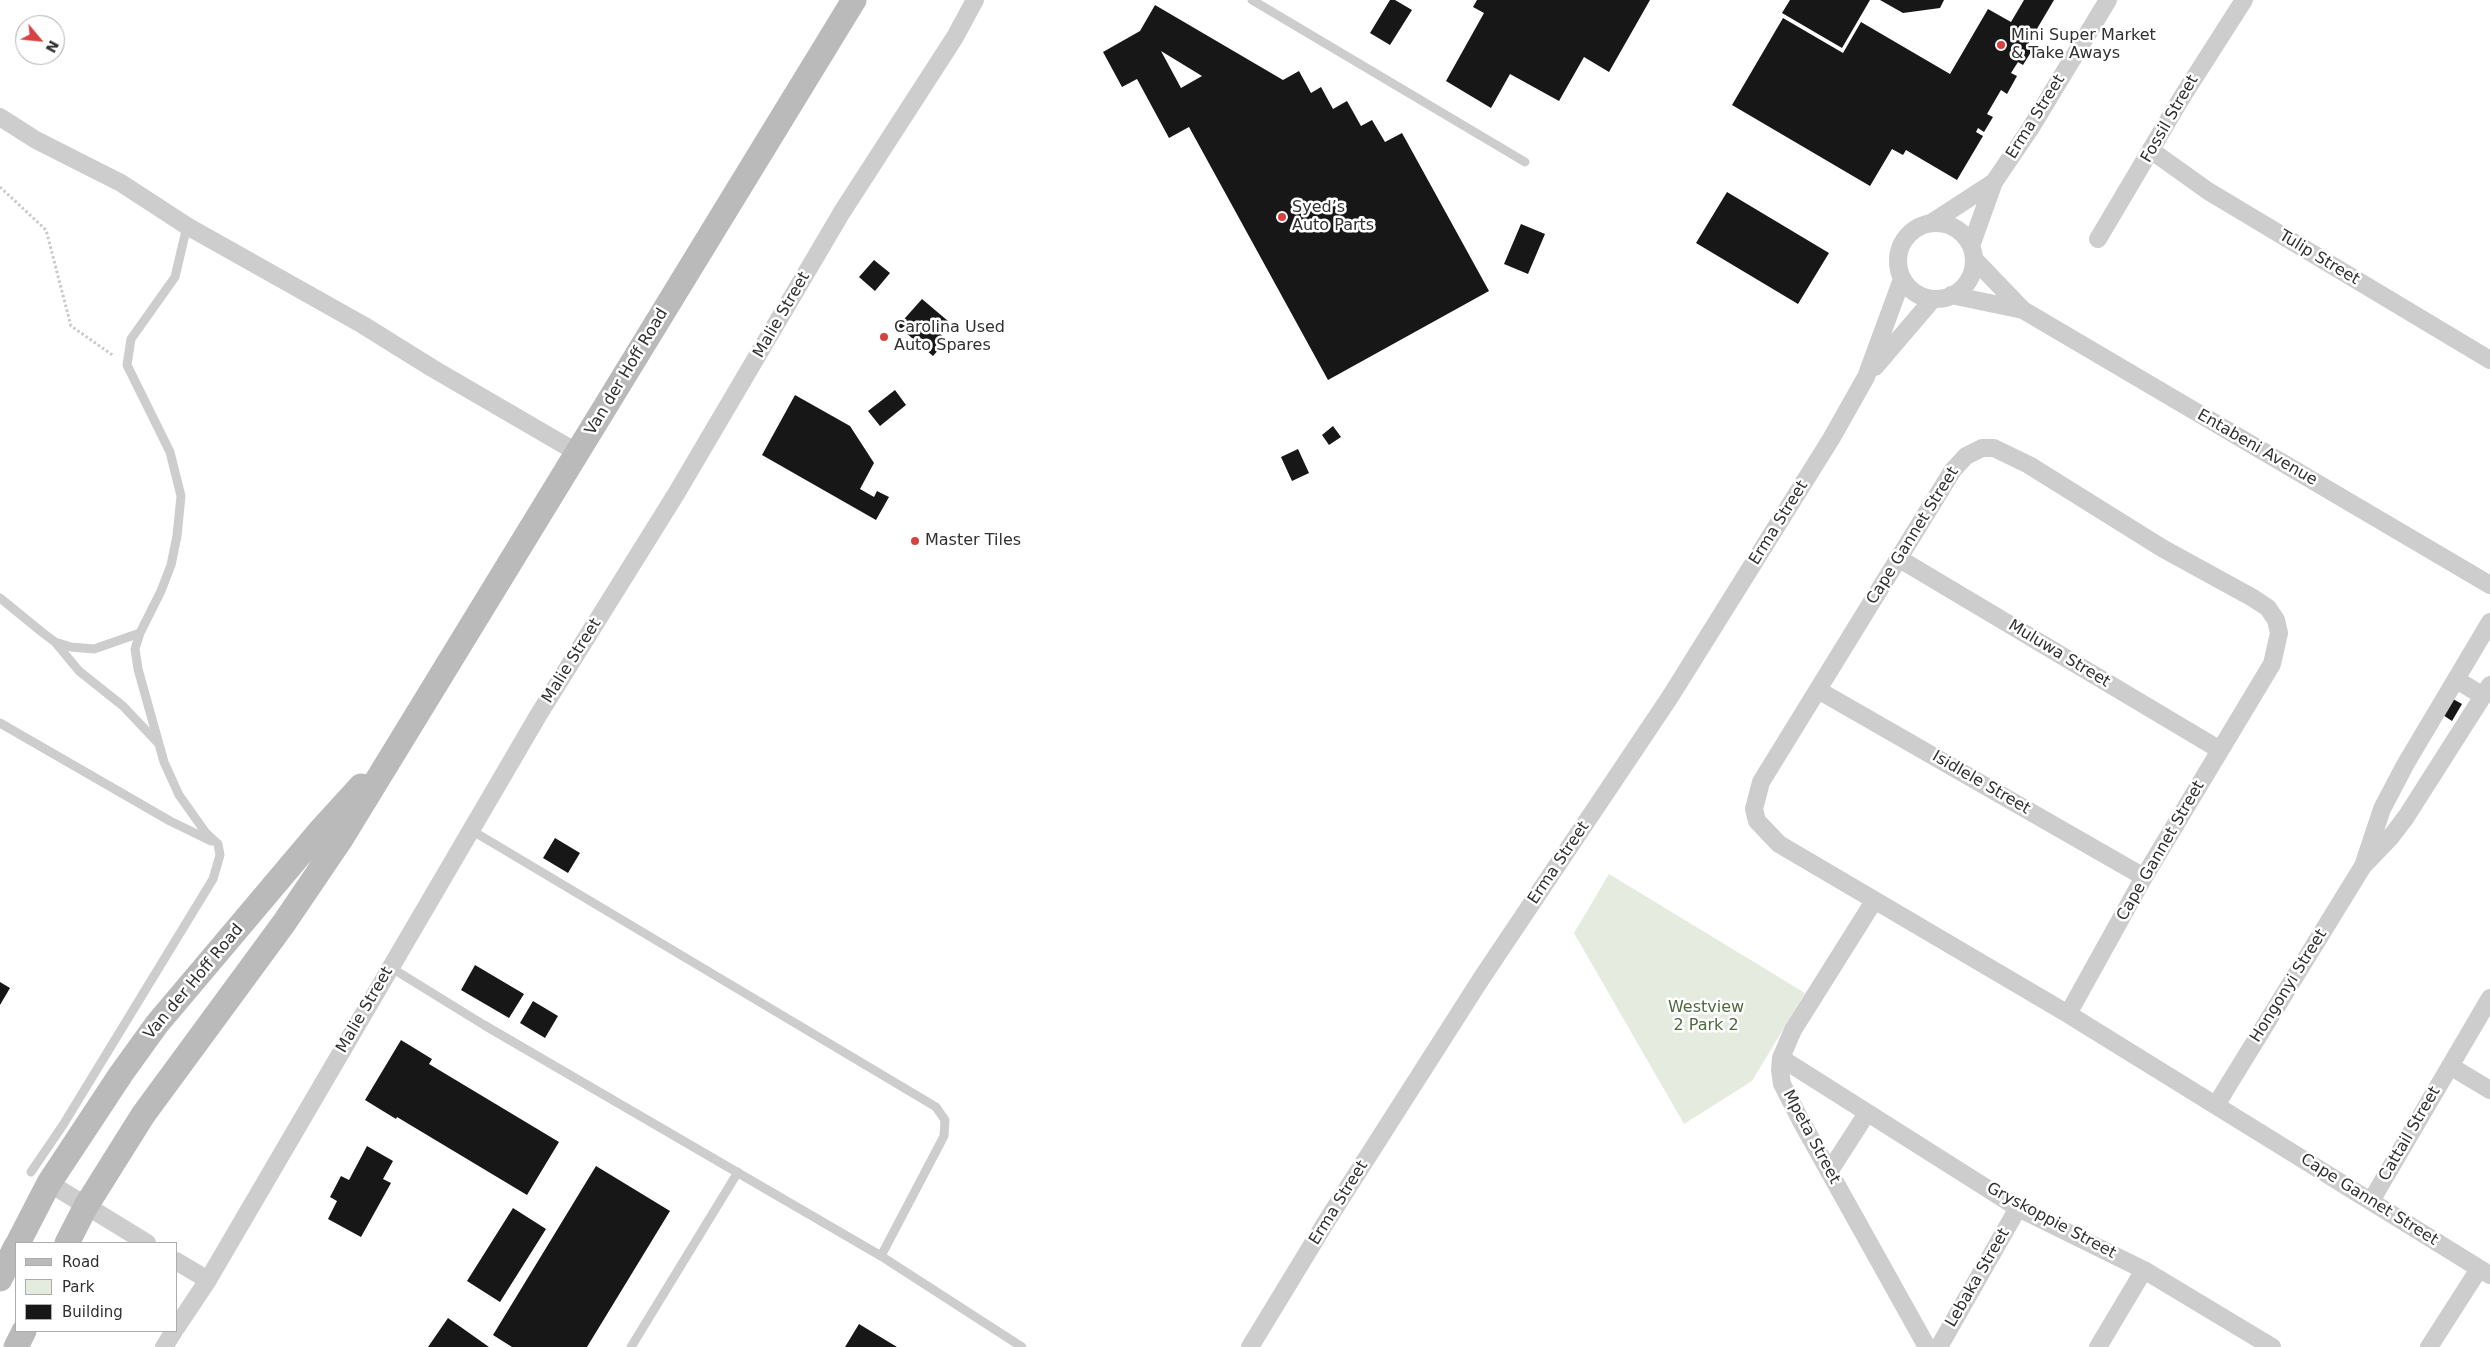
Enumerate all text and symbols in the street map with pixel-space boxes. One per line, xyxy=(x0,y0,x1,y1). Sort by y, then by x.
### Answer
north arrow xyxy=(15,15,65,65)
place label: Mini Super Market & Take Aways xyxy=(2011,26,2156,64)
text: N xyxy=(43,38,62,56)
marker: Mini Super Market & Take Aways xyxy=(1995,39,2007,51)
street label: Erma Street xyxy=(2003,71,2069,163)
street label: Fossil Street xyxy=(2137,72,2203,166)
place label: Syed’s Auto Parts xyxy=(1292,198,1374,236)
marker: Syed’s Auto Parts xyxy=(1276,211,1288,223)
street label: Tulip Street xyxy=(2275,227,2363,289)
street label: Malie Street xyxy=(750,269,814,361)
street label: Van der Hoff Road xyxy=(582,305,672,439)
place label: Carolina Used Auto Spares xyxy=(894,318,1005,356)
marker: Carolina Used Auto Spares xyxy=(878,331,890,343)
street label: Entabeni Avenue xyxy=(2194,406,2320,490)
street label: Cape Gannet Street xyxy=(1863,464,1963,608)
street label: Erma Street xyxy=(1746,477,1812,569)
place label: Master Tiles xyxy=(925,531,1021,551)
marker: Master Tiles xyxy=(909,535,921,547)
street label: Malie Street xyxy=(538,615,606,707)
street label: Muluwa Street xyxy=(2005,616,2113,692)
street label: Isidlele Street xyxy=(1929,747,2033,819)
street label: Cape Gannet Street xyxy=(2113,778,2209,924)
street label: Erma Street xyxy=(1524,818,1594,908)
street label: Van der Hoff Road xyxy=(140,920,248,1044)
street label: Hongonyi Street xyxy=(2247,926,2331,1046)
street label: Malie Street xyxy=(333,964,397,1056)
park label: Westview 2 Park 2 xyxy=(1668,998,1744,1036)
street label: Cattail Street xyxy=(2375,1083,2445,1185)
street label: Mpeta Street xyxy=(1778,1087,1844,1187)
street label: Cape Gannet Street xyxy=(2297,1150,2441,1250)
street label: Erma Street xyxy=(1306,1157,1372,1249)
street label: Gryskoppie Street xyxy=(1983,1179,2119,1263)
street label: Lebaka Street xyxy=(1942,1225,2014,1331)
legend xyxy=(15,1242,178,1332)
text: Road xyxy=(62,1253,100,1271)
text: Park xyxy=(62,1278,94,1296)
text: Building xyxy=(62,1303,123,1321)

